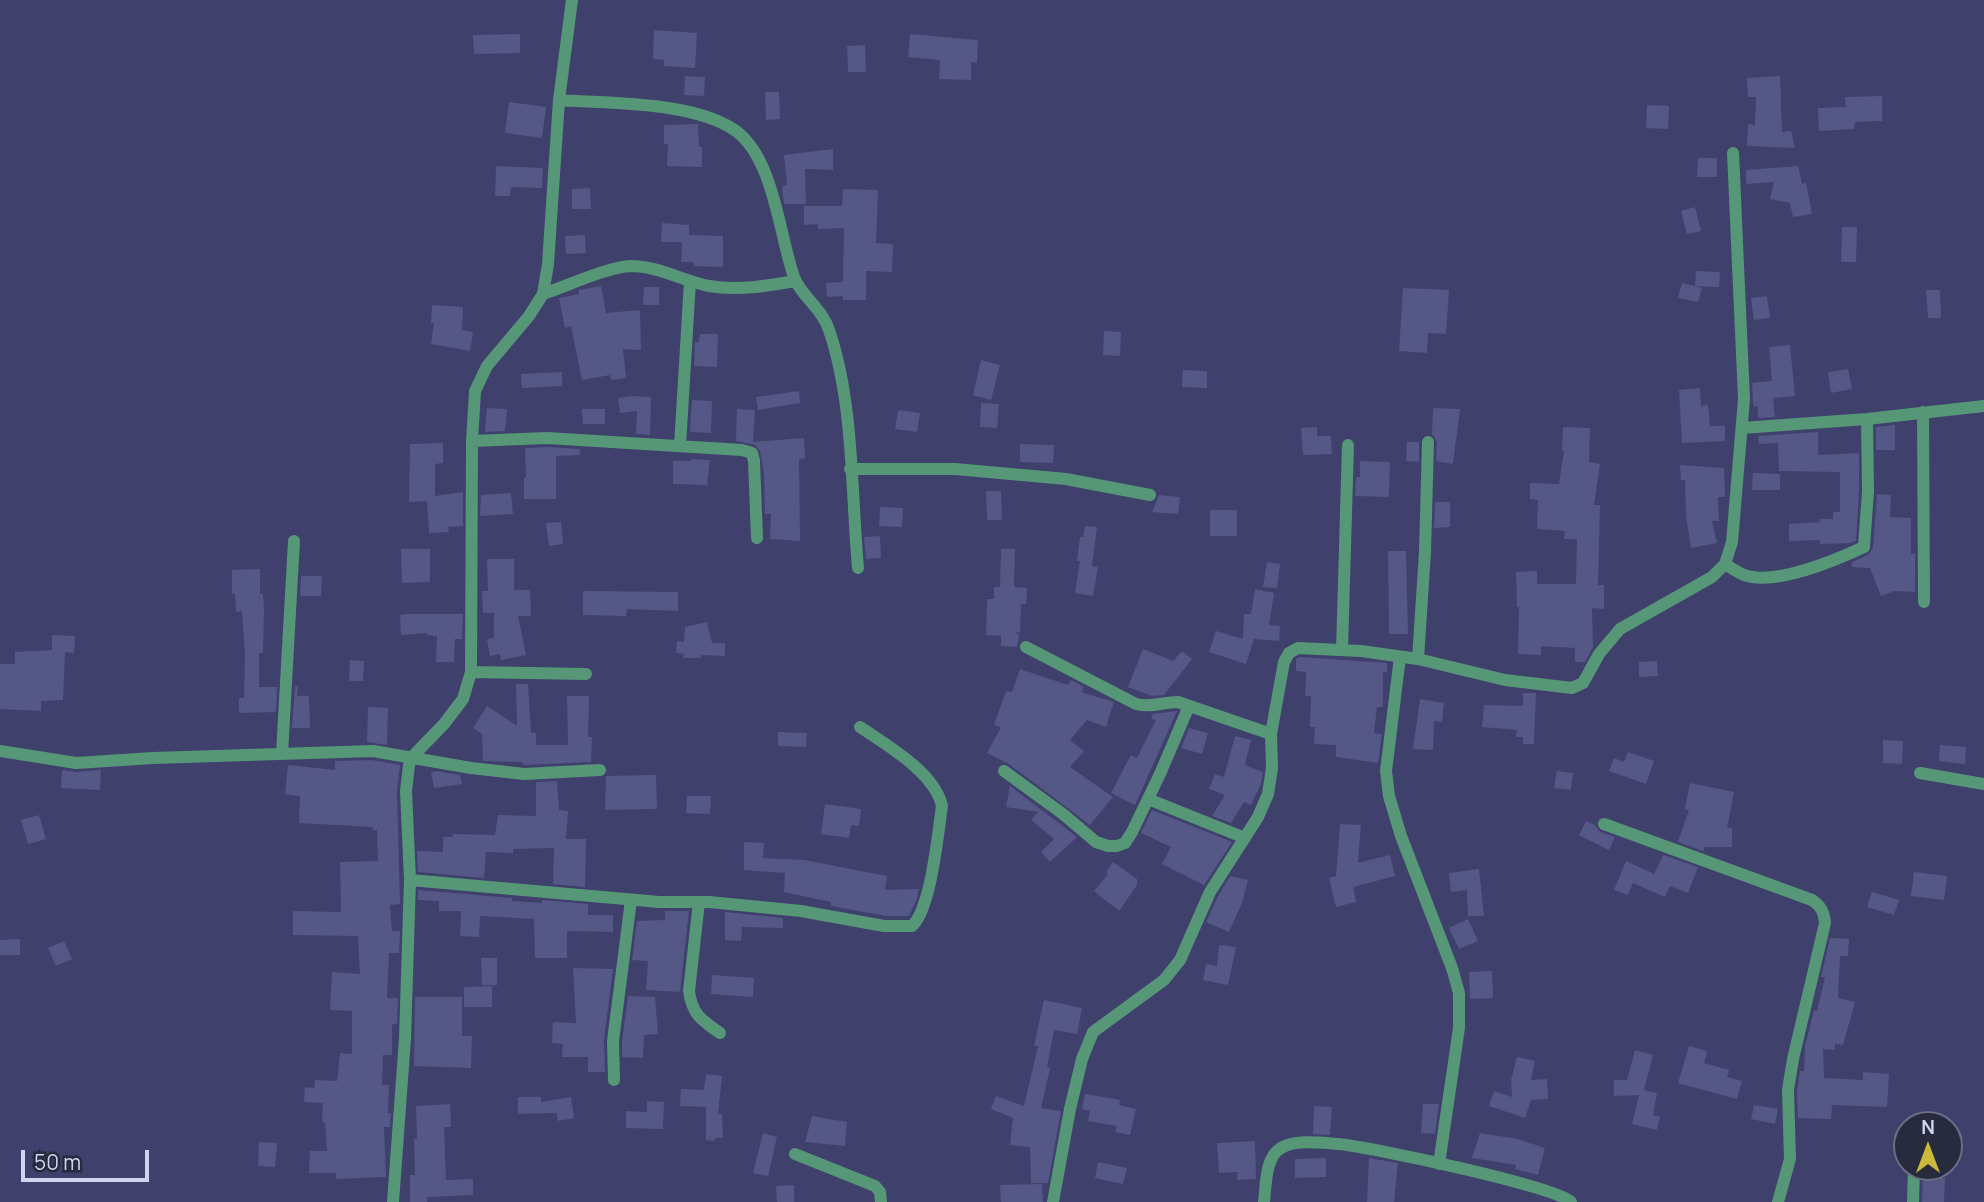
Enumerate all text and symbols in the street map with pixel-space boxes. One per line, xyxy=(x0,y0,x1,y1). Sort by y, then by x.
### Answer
north arrow xyxy=(1893,1111,1963,1181)
text: N xyxy=(1921,1114,1935,1140)
scale bar xyxy=(24,1136,152,1180)
text: 50 m xyxy=(34,1148,81,1176)

